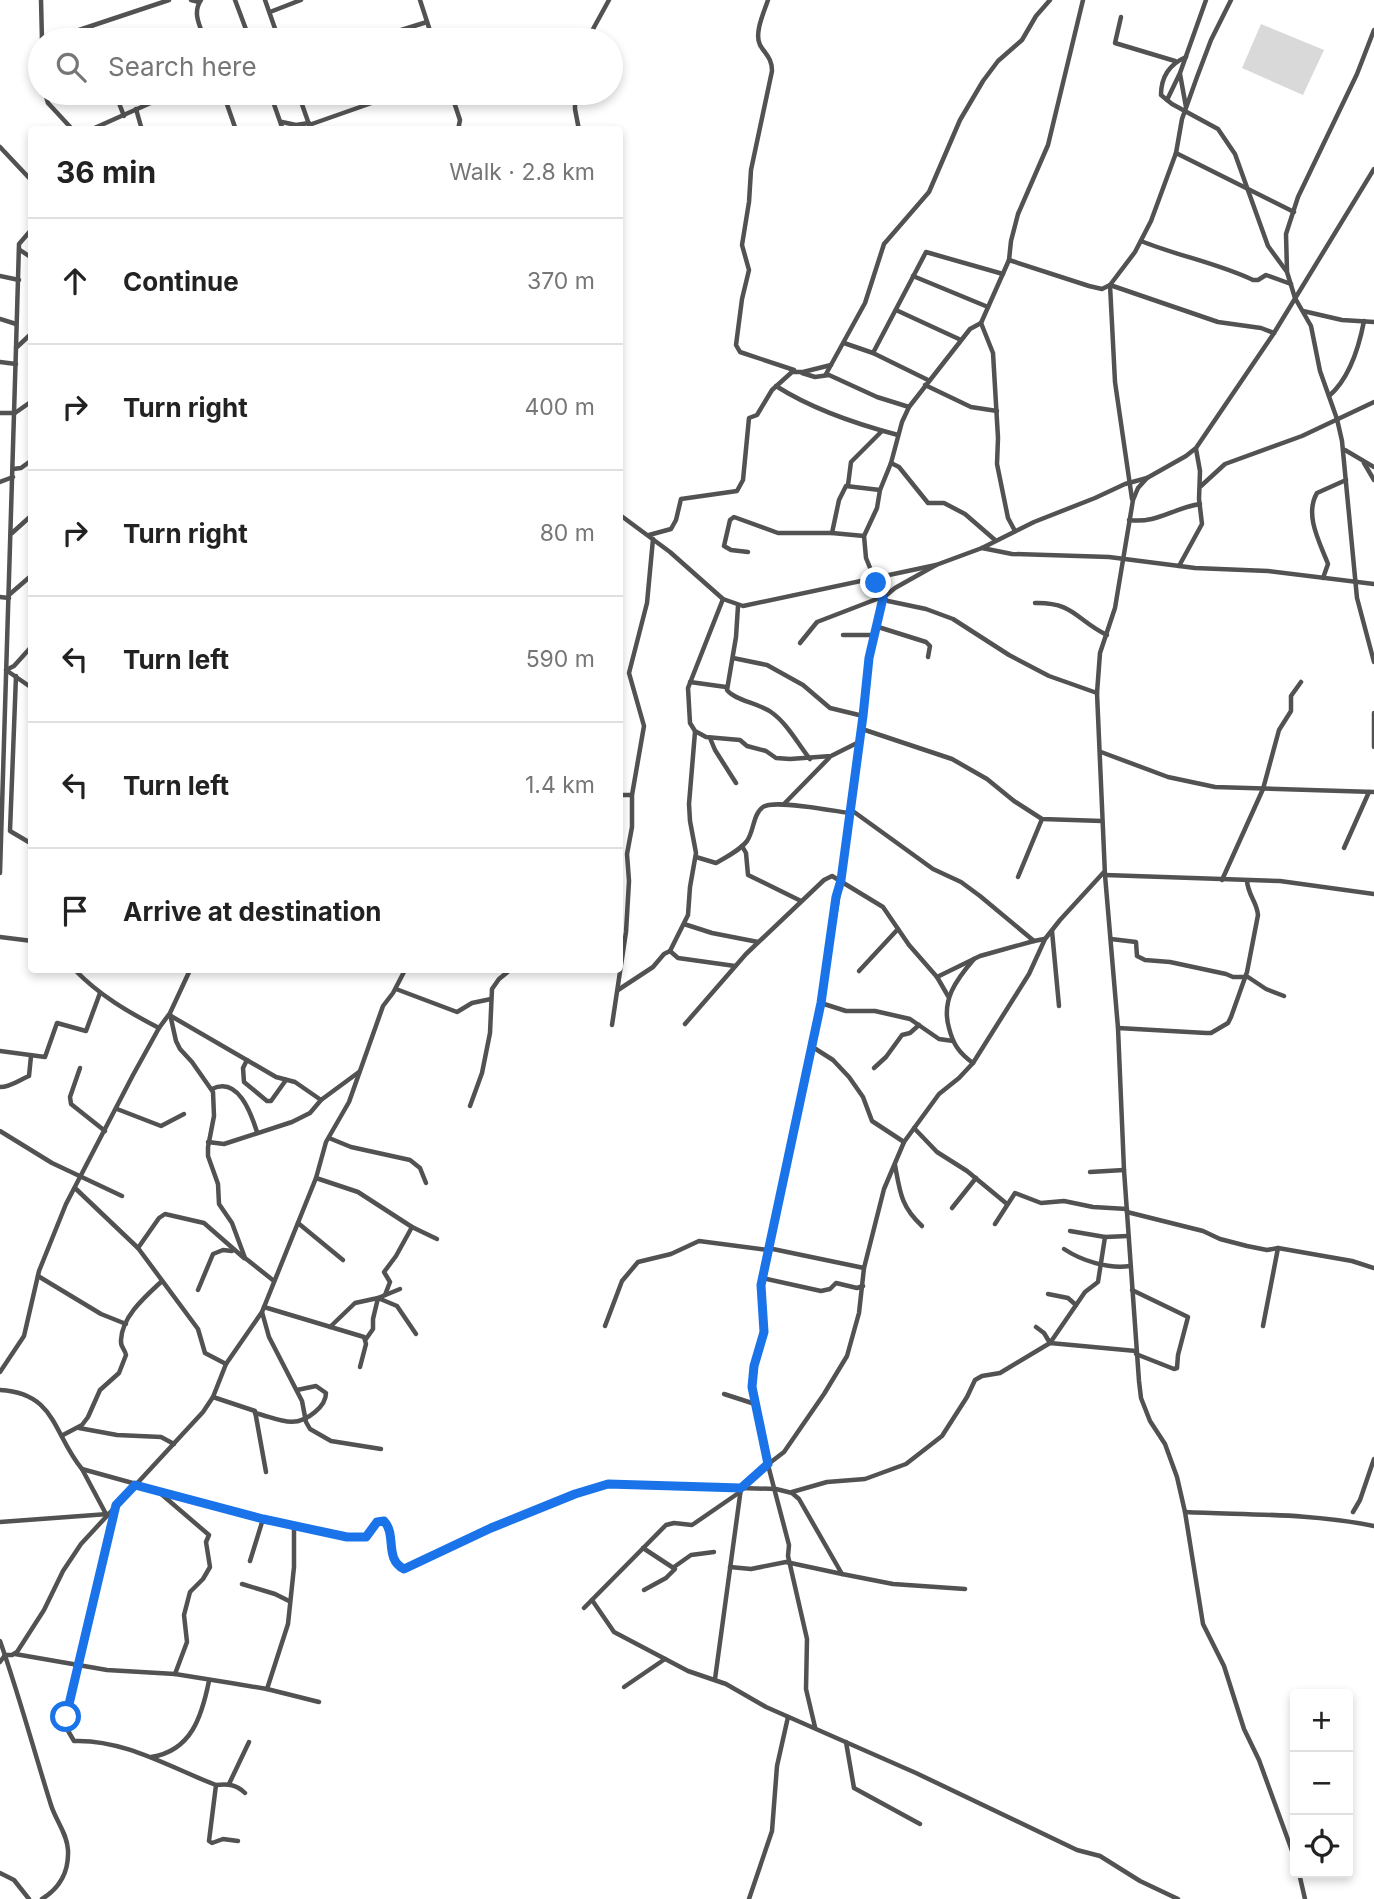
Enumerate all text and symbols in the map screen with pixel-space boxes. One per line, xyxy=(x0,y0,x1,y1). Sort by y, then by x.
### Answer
search box xyxy=(28,28,623,105)
icon: search xyxy=(52,48,90,86)
text: Search here xyxy=(108,51,257,82)
text: 36 min xyxy=(56,154,156,190)
text: Walk · 2.8 km xyxy=(449,158,595,186)
icon: ahead xyxy=(56,262,94,300)
text: Continue xyxy=(123,266,239,297)
text: 370 m xyxy=(527,267,595,295)
icon: right xyxy=(56,388,94,426)
text: Turn right xyxy=(123,392,248,423)
text: 400 m xyxy=(525,393,595,421)
icon: right xyxy=(56,514,94,552)
text: Turn right xyxy=(123,518,248,549)
text: 80 m xyxy=(540,519,595,547)
route end xyxy=(860,567,891,598)
icon: left xyxy=(56,640,94,678)
text: Turn left xyxy=(123,644,229,675)
text: 590 m xyxy=(526,645,595,673)
icon: left xyxy=(56,766,94,804)
text: Turn left xyxy=(123,770,229,801)
text: 1.4 km xyxy=(525,771,595,799)
icon: arrive xyxy=(56,892,94,930)
text: Arrive at destination xyxy=(123,896,382,927)
map controls xyxy=(1290,1689,1353,1878)
button: + xyxy=(1290,1689,1353,1752)
route start xyxy=(50,1701,81,1732)
button: − xyxy=(1290,1752,1353,1815)
button: locate xyxy=(1290,1815,1353,1878)

